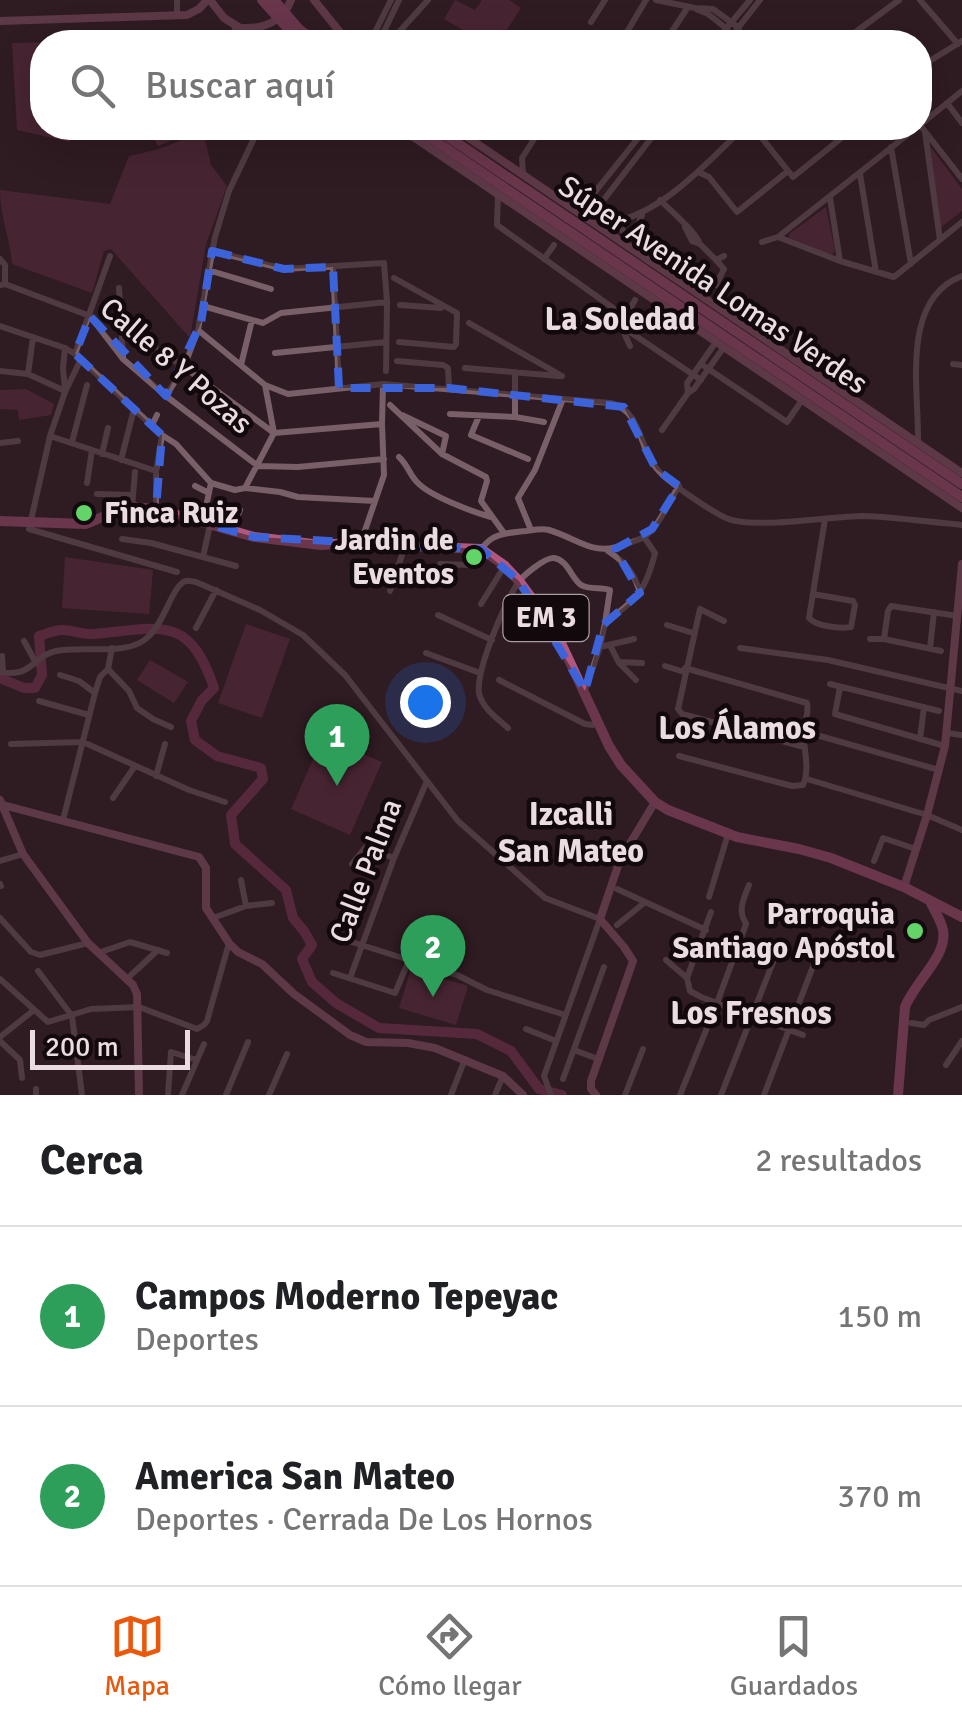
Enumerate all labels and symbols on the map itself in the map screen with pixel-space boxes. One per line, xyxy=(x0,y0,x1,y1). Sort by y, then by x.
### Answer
street label: Súper Avenida Lomas Verdes xyxy=(551,168,875,402)
street label: Calle 8 Y Pozas xyxy=(92,290,260,442)
district label: La Soledad xyxy=(544,300,696,339)
place label: Finca Ruiz xyxy=(104,495,238,532)
marker: Finca Ruiz xyxy=(73,502,95,524)
place label: Jardin de Eventos xyxy=(334,522,454,593)
marker: Jardin de Eventos xyxy=(463,546,485,568)
road number: EM 3 xyxy=(504,595,588,641)
your location xyxy=(400,677,451,728)
pin: 1 xyxy=(304,704,370,786)
district label: Los Álamos xyxy=(658,707,816,748)
street label: Calle Palma xyxy=(322,794,410,948)
district label: Izcalli San Mateo xyxy=(498,795,644,871)
place label: Parroquia Santiago Apóstol xyxy=(672,896,895,967)
pin: 2 xyxy=(400,914,466,997)
marker: Parroquia Santiago Apóstol xyxy=(904,920,926,942)
district label: Los Fresnos xyxy=(670,994,832,1033)
scale bar xyxy=(30,1025,190,1070)

